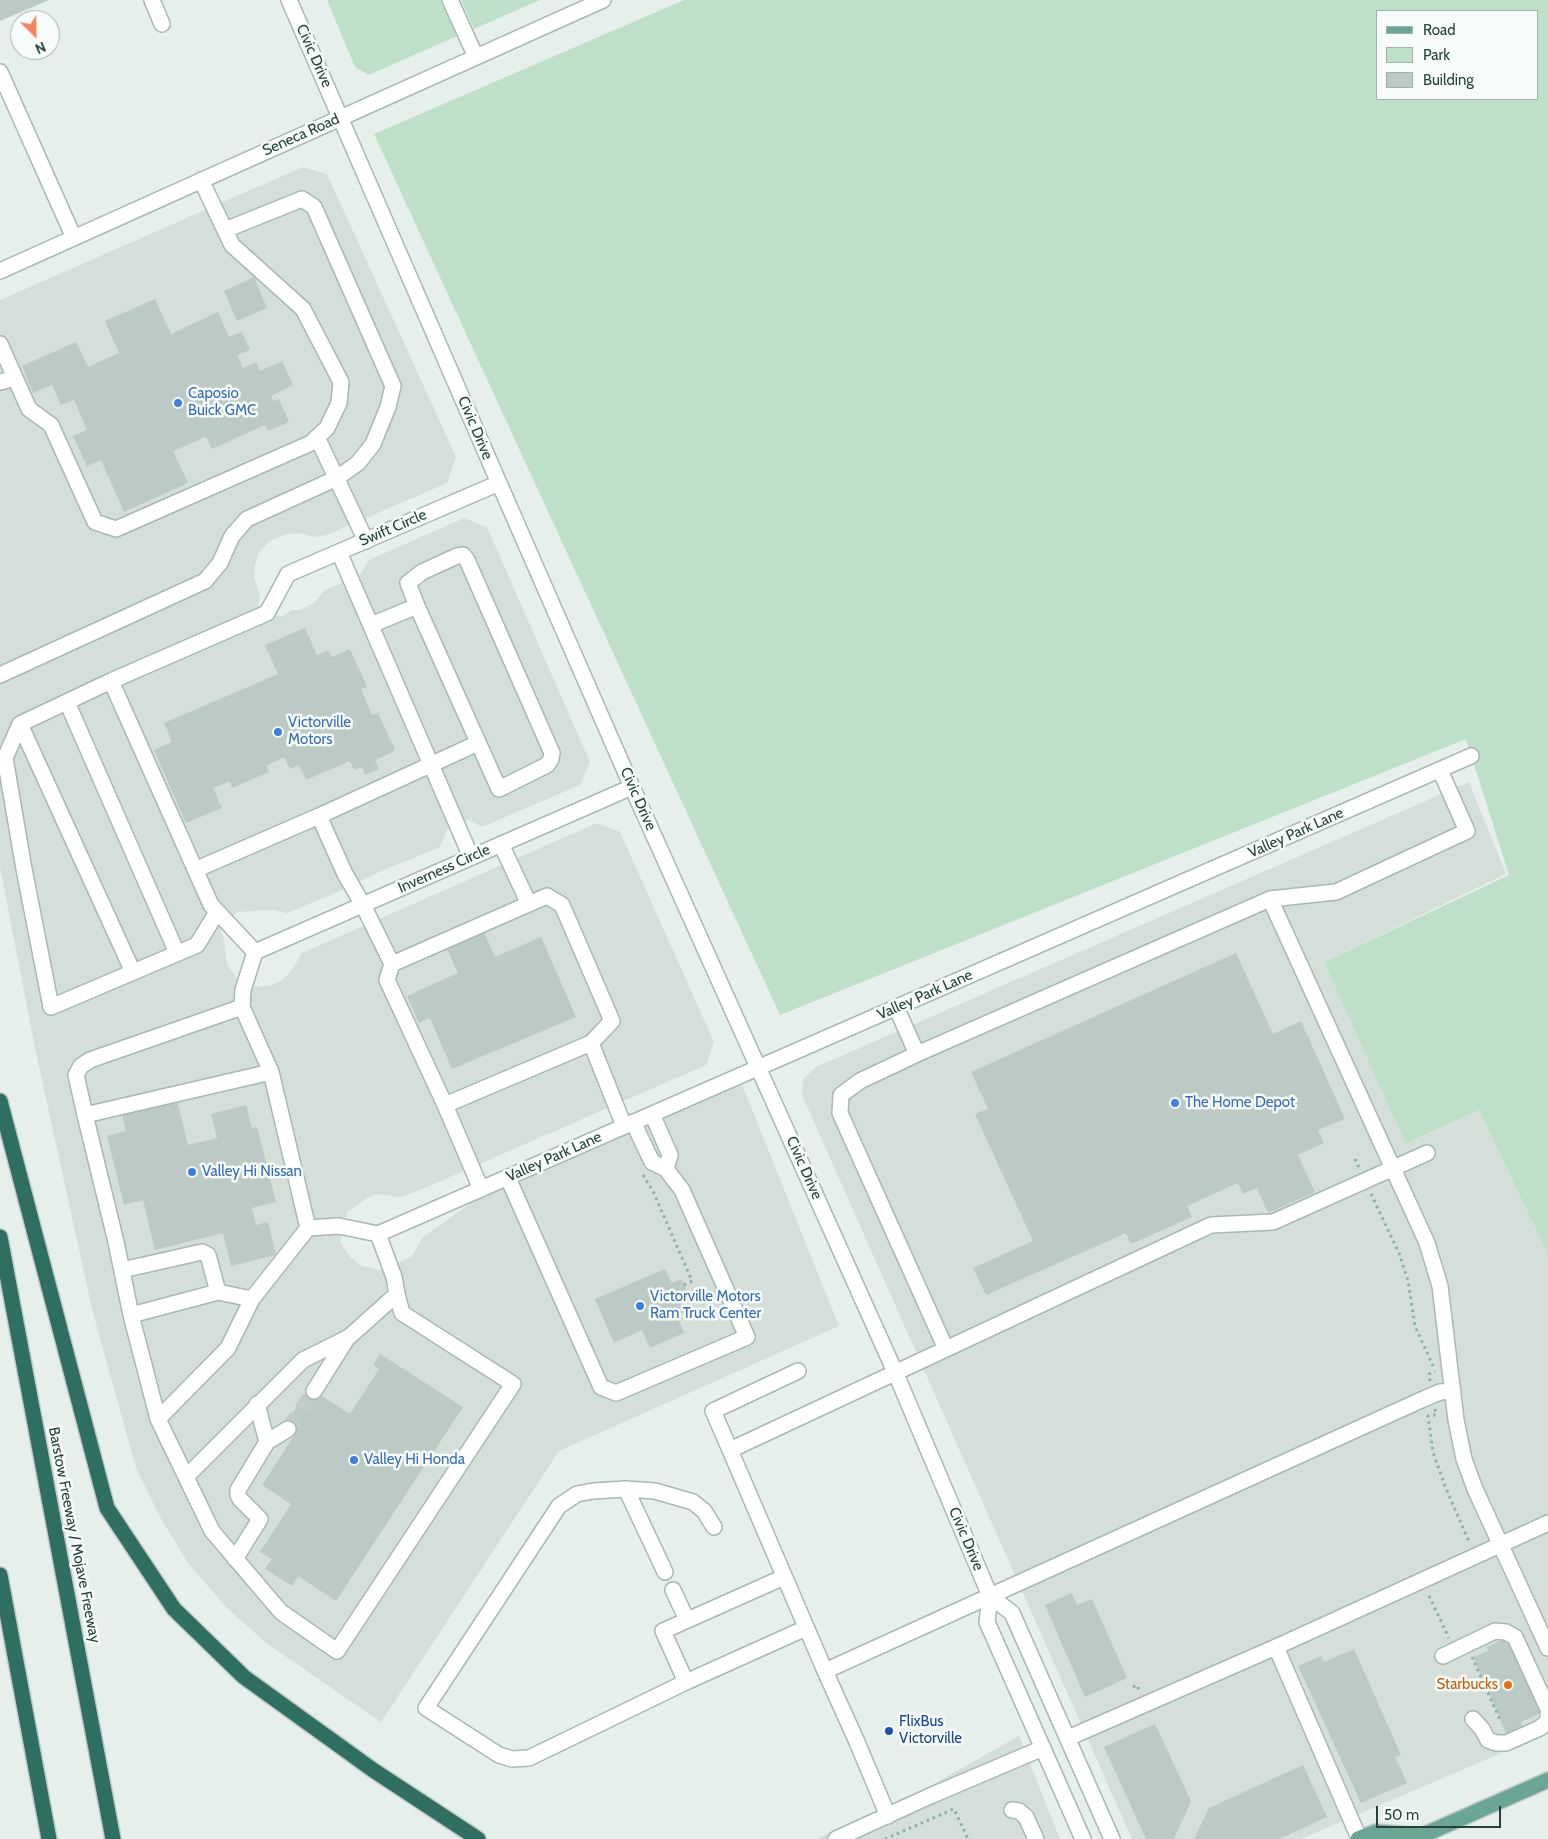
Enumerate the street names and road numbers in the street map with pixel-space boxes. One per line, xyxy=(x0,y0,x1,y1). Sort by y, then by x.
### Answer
street label: Civic Drive xyxy=(292,22,336,90)
street label: Seneca Road xyxy=(260,110,342,160)
street label: Civic Drive xyxy=(454,394,496,462)
street label: Swift Circle xyxy=(357,506,429,550)
street label: Civic Drive xyxy=(616,765,660,833)
street label: Valley Park Lane xyxy=(1246,804,1346,862)
street label: Inverness Circle xyxy=(395,841,493,897)
street label: Valley Park Lane xyxy=(875,966,975,1024)
street label: Valley Park Lane xyxy=(504,1128,604,1186)
street label: Civic Drive xyxy=(782,1134,826,1202)
street label: Barstow Freeway / Mojave Freeway xyxy=(44,1426,104,1644)
street label: Civic Drive xyxy=(945,1505,987,1573)

